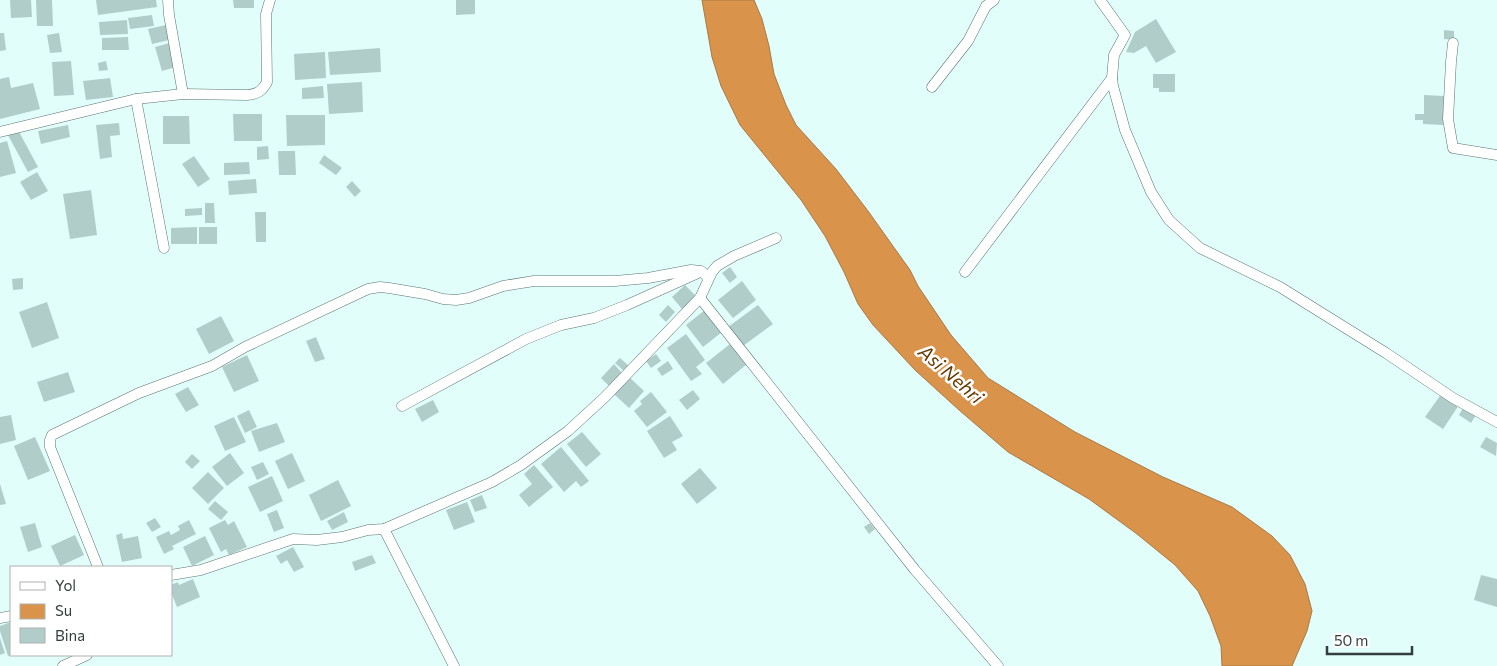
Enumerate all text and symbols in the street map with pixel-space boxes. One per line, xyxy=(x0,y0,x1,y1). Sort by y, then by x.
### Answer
water label: Asi Nehri xyxy=(914,339,989,409)
legend xyxy=(10,566,172,656)
text: Yol xyxy=(55,576,76,594)
text: Su xyxy=(55,601,72,619)
scale bar xyxy=(1327,624,1412,656)
text: Bina xyxy=(55,626,85,644)
text: 50 m xyxy=(1334,631,1368,649)

